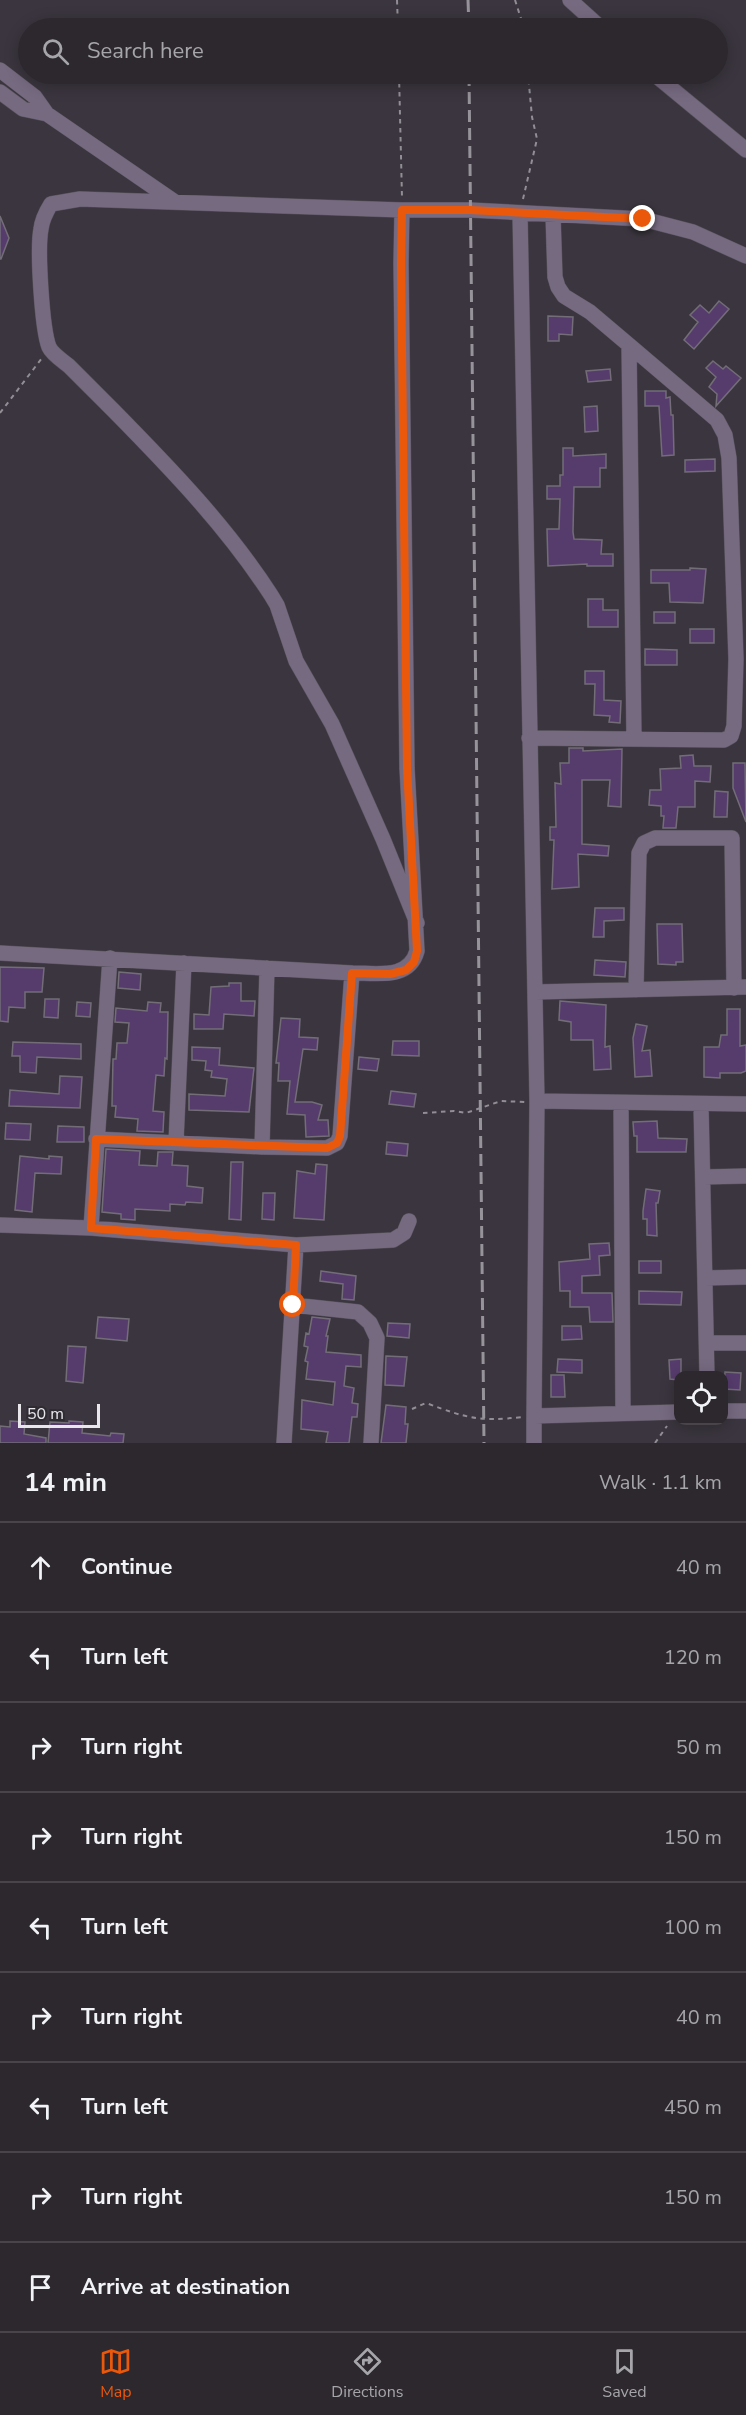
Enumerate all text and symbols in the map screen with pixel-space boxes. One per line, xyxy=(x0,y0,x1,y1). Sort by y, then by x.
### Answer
search box xyxy=(18,18,728,84)
icon: search xyxy=(39,35,72,68)
text: Search here xyxy=(87,36,204,66)
route end xyxy=(629,205,655,231)
route start xyxy=(279,1291,305,1317)
map controls xyxy=(674,1371,728,1425)
button: locate xyxy=(674,1371,728,1425)
scale bar xyxy=(18,1401,100,1428)
text: 50 m xyxy=(27,1403,64,1425)
text: 14 min xyxy=(24,1465,107,1500)
text: Walk · 1.1 km xyxy=(599,1469,722,1496)
icon: ahead xyxy=(24,1551,57,1584)
text: Continue xyxy=(81,1552,172,1582)
text: 40 m xyxy=(676,1554,722,1581)
icon: left xyxy=(24,1641,57,1674)
text: Turn left xyxy=(81,1642,168,1672)
text: 120 m xyxy=(664,1644,722,1671)
icon: right xyxy=(24,1731,57,1764)
text: Turn right xyxy=(81,1732,182,1762)
text: 50 m xyxy=(676,1734,722,1761)
icon: right xyxy=(24,1821,57,1854)
text: Turn right xyxy=(81,1822,182,1852)
text: 150 m xyxy=(664,1824,722,1851)
icon: left xyxy=(24,1911,57,1944)
text: Turn left xyxy=(81,1912,168,1942)
text: 100 m xyxy=(664,1914,722,1941)
icon: right xyxy=(24,2001,57,2034)
text: Turn right xyxy=(81,2002,182,2032)
text: 40 m xyxy=(676,2004,722,2031)
icon: left xyxy=(24,2091,57,2124)
text: Turn left xyxy=(81,2092,168,2122)
text: 450 m xyxy=(664,2094,722,2121)
icon: right xyxy=(24,2181,57,2214)
text: Turn right xyxy=(81,2182,182,2212)
text: 150 m xyxy=(664,2184,722,2211)
icon: arrive xyxy=(24,2271,57,2304)
text: Arrive at destination xyxy=(81,2272,290,2302)
tab: Map xyxy=(99,2345,132,2403)
tab: Directions xyxy=(331,2345,403,2403)
tab: Saved xyxy=(602,2345,647,2403)

